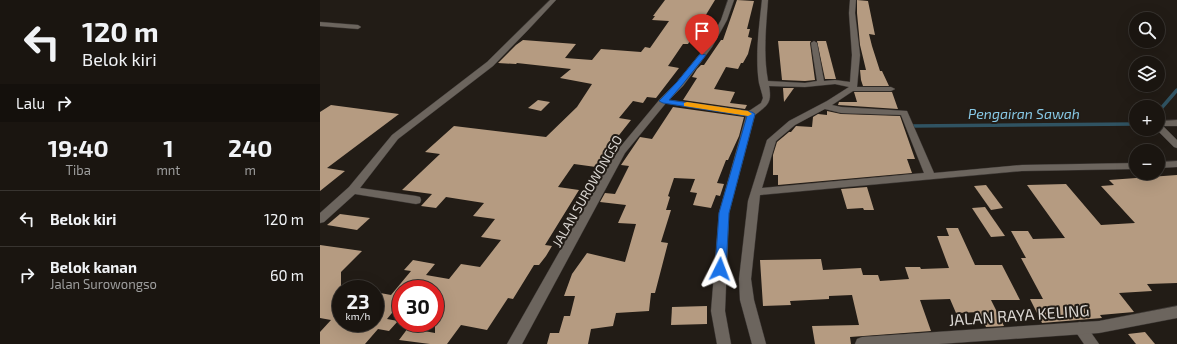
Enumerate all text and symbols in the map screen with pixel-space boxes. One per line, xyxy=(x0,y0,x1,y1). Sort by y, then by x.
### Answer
map controls xyxy=(1129,12,1165,180)
button: search xyxy=(1129,12,1165,48)
text: 120 m xyxy=(82,14,159,48)
pin xyxy=(685,14,719,55)
icon: left xyxy=(16,16,68,68)
icon: arrive xyxy=(691,20,713,42)
text: Belok kiri xyxy=(82,48,157,70)
button: layers xyxy=(1129,56,1165,92)
icon: right xyxy=(53,92,75,114)
text: Lalu xyxy=(16,94,45,112)
button: + xyxy=(1129,100,1165,136)
water label: Pengairan Sawah xyxy=(968,105,1080,122)
street label: JALAN SUROWONGSO xyxy=(548,132,626,250)
text: 19:40 xyxy=(48,133,109,162)
text: 1 xyxy=(163,133,174,162)
text: 240 xyxy=(228,133,272,162)
button: − xyxy=(1129,144,1165,180)
text: Tiba xyxy=(66,162,91,178)
text: mnt xyxy=(156,162,180,178)
text: m xyxy=(244,162,256,178)
icon: left xyxy=(16,208,38,230)
text: Belok kiri xyxy=(50,210,116,228)
text: 120 m xyxy=(264,210,304,228)
position arrow xyxy=(699,248,741,290)
text: Belok kanan xyxy=(50,258,137,276)
icon: right xyxy=(16,264,38,286)
text: 60 m xyxy=(270,266,304,284)
text: Jalan Surowongso xyxy=(50,276,157,292)
speed limit sign: 30 xyxy=(392,280,444,332)
text: 23 xyxy=(347,289,369,313)
street label: JALAN RAYA KELING xyxy=(948,300,1090,329)
text: km/h xyxy=(346,310,370,322)

